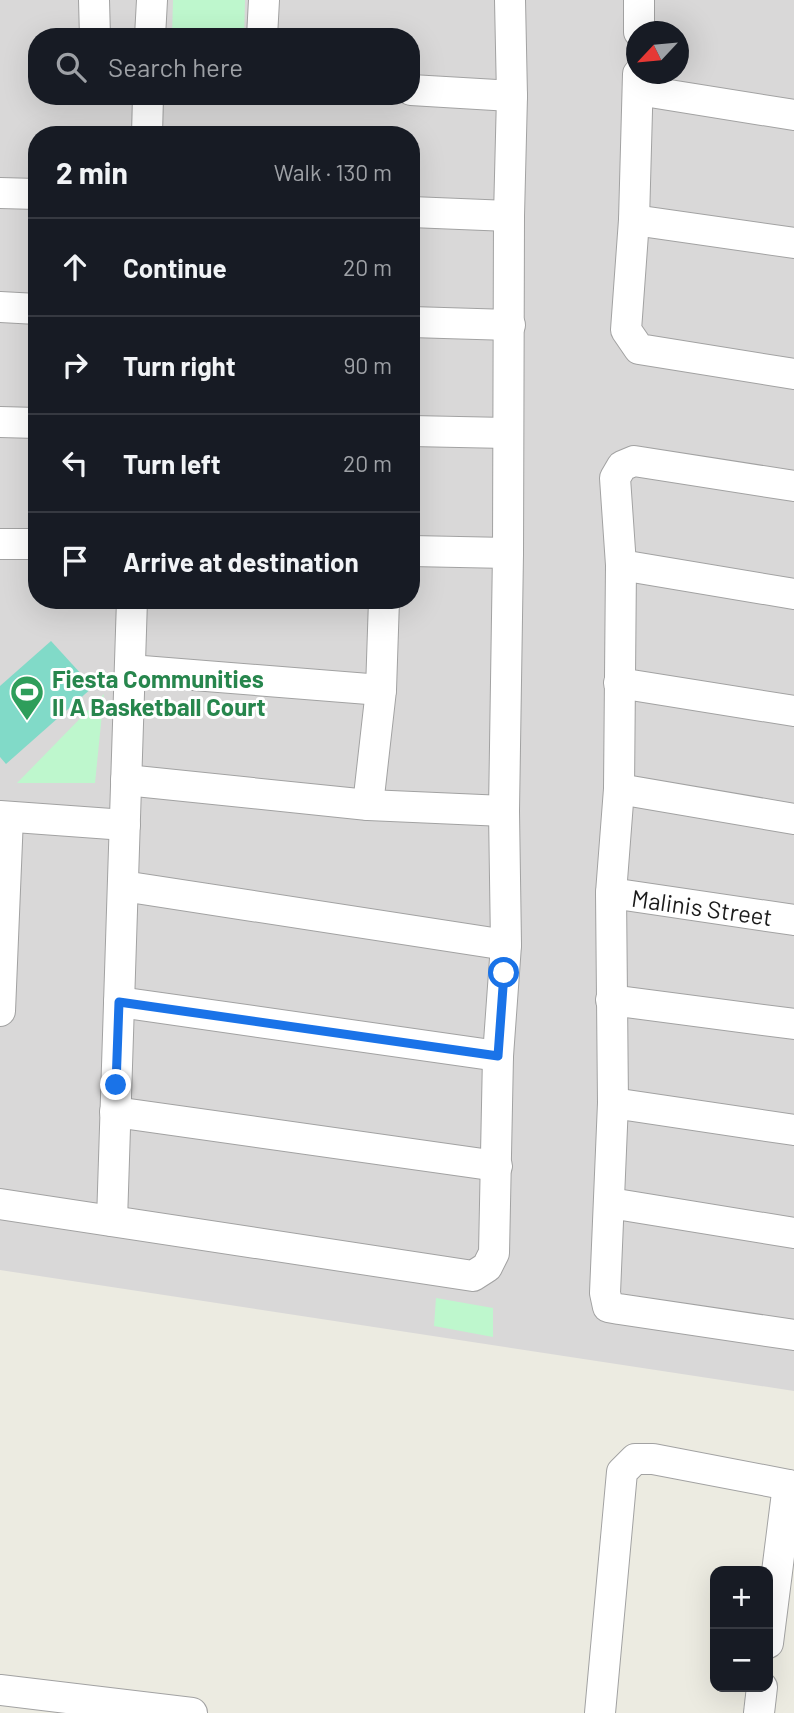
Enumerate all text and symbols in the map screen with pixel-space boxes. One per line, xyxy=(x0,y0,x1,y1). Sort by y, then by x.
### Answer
north arrow xyxy=(626,21,689,84)
search box xyxy=(28,28,420,105)
icon: search xyxy=(52,48,90,86)
text: Search here xyxy=(108,51,243,82)
text: 2 min xyxy=(56,154,128,190)
text: Walk · 130 m xyxy=(274,158,392,186)
icon: ahead xyxy=(56,248,94,286)
text: Continue xyxy=(123,252,227,283)
text: 20 m xyxy=(343,253,392,281)
icon: right xyxy=(56,346,94,384)
text: Turn right xyxy=(123,350,236,381)
text: 90 m xyxy=(343,351,392,379)
icon: left xyxy=(56,444,94,482)
text: Turn left xyxy=(123,448,221,479)
text: 20 m xyxy=(343,449,392,477)
icon: arrive xyxy=(56,542,94,580)
text: Arrive at destination xyxy=(123,546,359,577)
place label: Fiesta Communities II A Basketball Court xyxy=(52,664,266,721)
sports icon: Fiesta Communities II A Basketball Court xyxy=(8,673,46,722)
street label: Malinis Street xyxy=(630,883,774,931)
route start xyxy=(488,957,519,988)
route end xyxy=(100,1069,131,1100)
map controls xyxy=(710,1566,773,1692)
button: + xyxy=(710,1566,773,1629)
button: − xyxy=(710,1629,773,1692)

